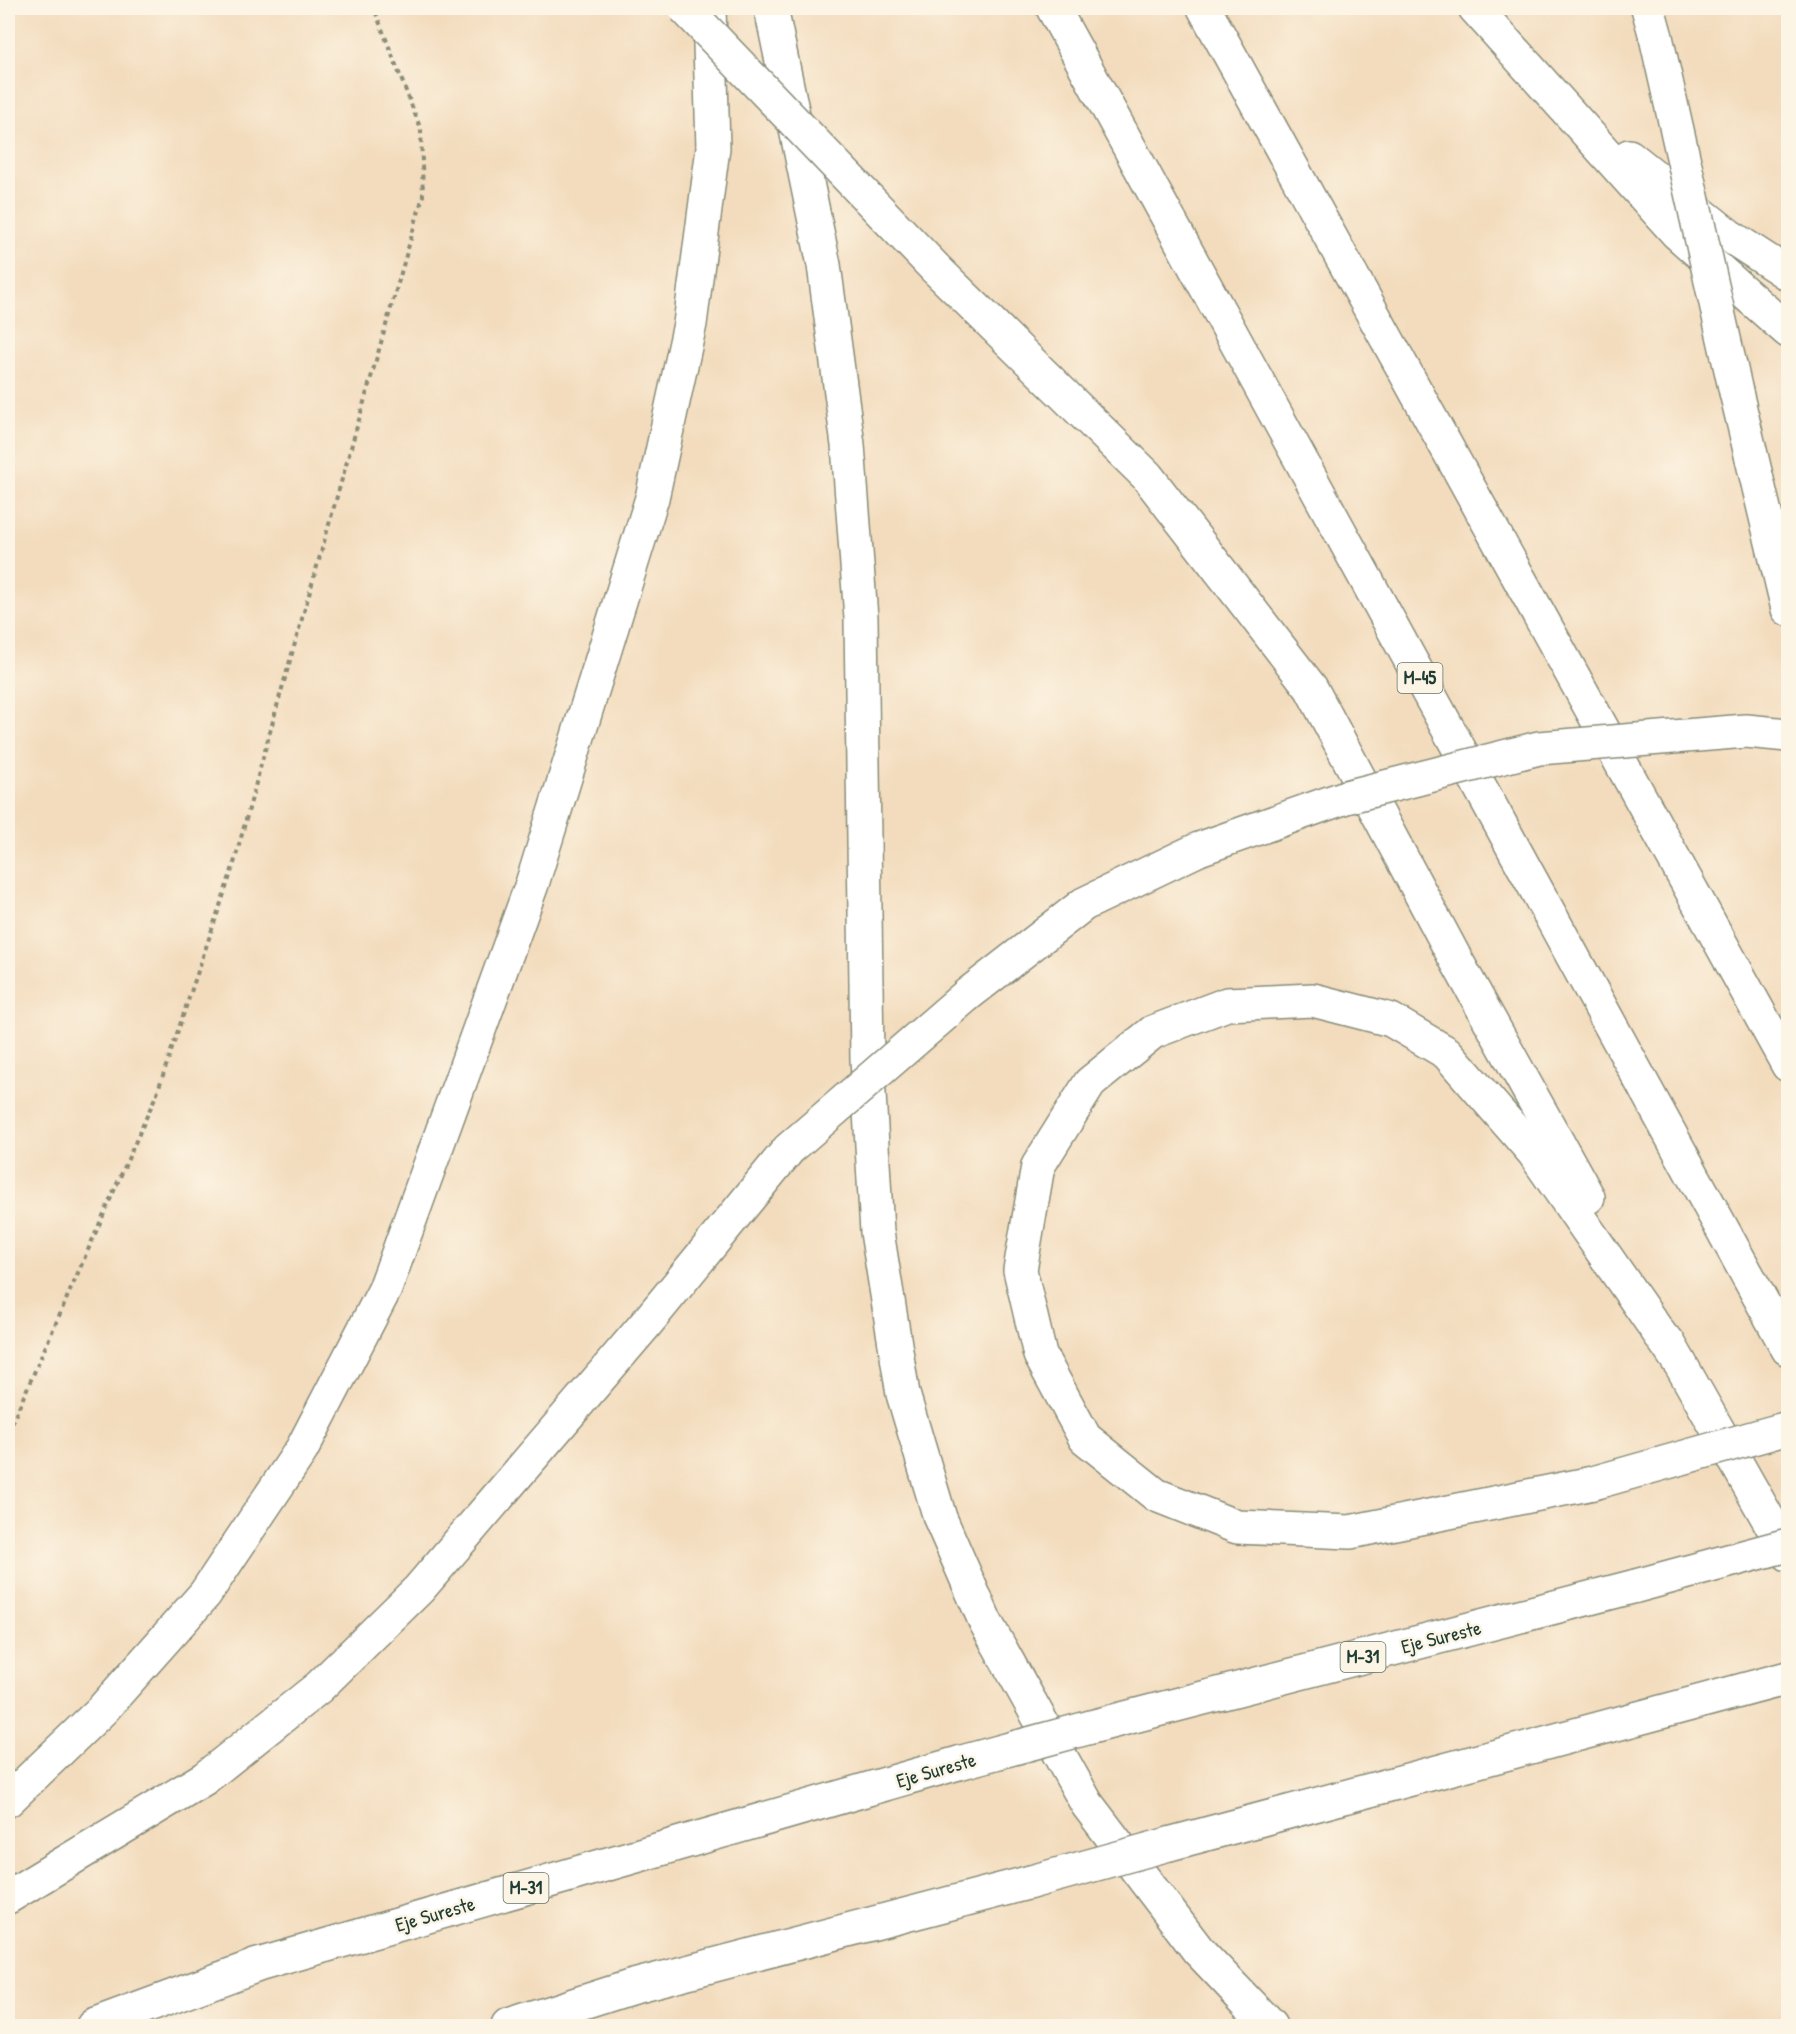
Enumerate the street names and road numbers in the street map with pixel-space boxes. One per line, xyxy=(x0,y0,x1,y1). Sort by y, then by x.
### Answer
road number: M-45 xyxy=(1398,663,1442,693)
street label: Eje Sureste xyxy=(1398,1614,1484,1659)
road number: M-31 xyxy=(1340,1642,1386,1672)
street label: Eje Sureste xyxy=(893,1745,979,1794)
road number: M-31 xyxy=(504,1873,548,1903)
street label: Eje Sureste xyxy=(392,1889,478,1938)

